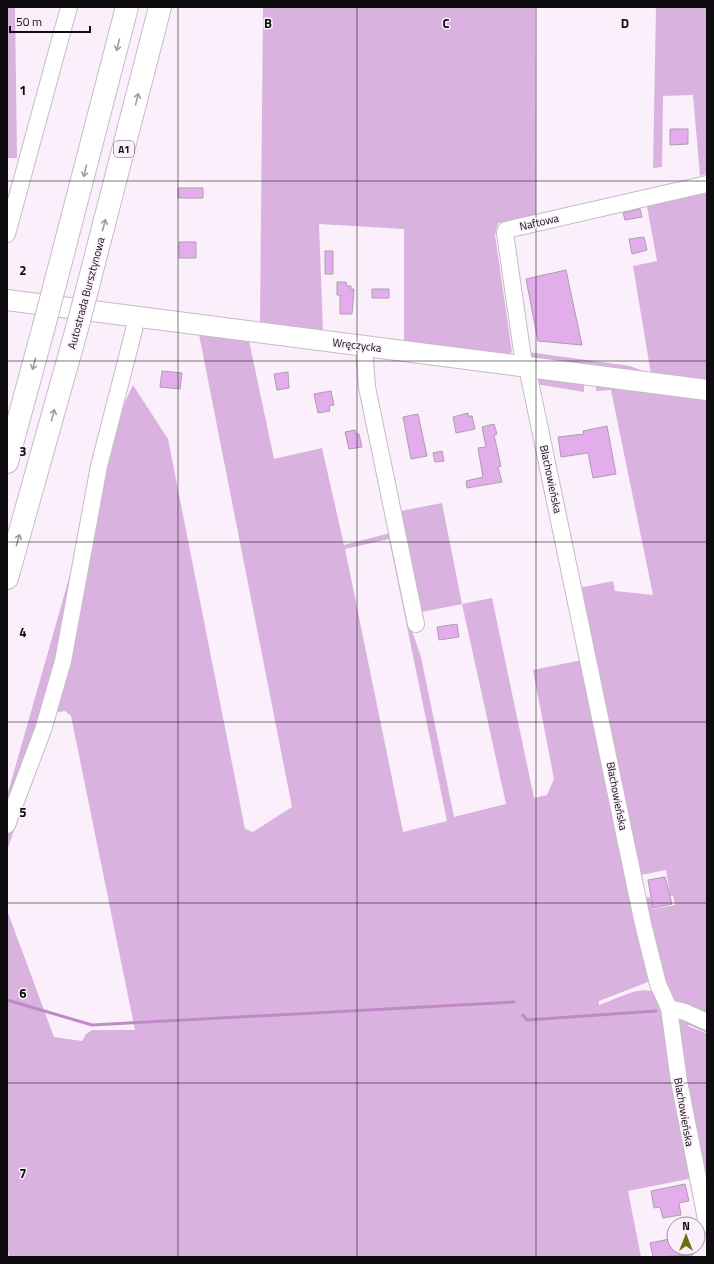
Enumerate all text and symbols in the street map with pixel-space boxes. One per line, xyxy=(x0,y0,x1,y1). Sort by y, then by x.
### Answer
scale bar xyxy=(10,8,90,34)
text: 50 m xyxy=(16,12,42,31)
text: B xyxy=(264,13,272,33)
text: C xyxy=(442,13,450,33)
text: D xyxy=(621,13,629,33)
one-way arrow xyxy=(113,38,121,51)
text: 1 xyxy=(19,80,27,100)
one-way arrow xyxy=(133,93,141,106)
road number: A1 xyxy=(114,141,134,157)
one-way arrow xyxy=(81,164,88,177)
street label: Naftowa xyxy=(518,210,561,234)
one-way arrow xyxy=(101,219,108,232)
street label: Autostrada Bursztynowa xyxy=(63,235,109,351)
text: 2 xyxy=(19,260,27,280)
street label: Wręczycka xyxy=(332,334,383,356)
one-way arrow xyxy=(30,357,37,370)
one-way arrow xyxy=(50,409,57,422)
text: 3 xyxy=(19,441,27,461)
street label: Blachowieńska xyxy=(536,443,566,515)
one-way arrow xyxy=(15,534,22,547)
text: 4 xyxy=(19,622,27,642)
street label: Blachowieńska xyxy=(603,760,632,832)
text: 5 xyxy=(19,802,27,822)
text: 6 xyxy=(19,983,27,1003)
street label: Blachowieńska xyxy=(670,1076,698,1148)
text: 7 xyxy=(19,1163,27,1183)
north arrow xyxy=(666,1216,706,1256)
text: N xyxy=(682,1218,690,1234)

